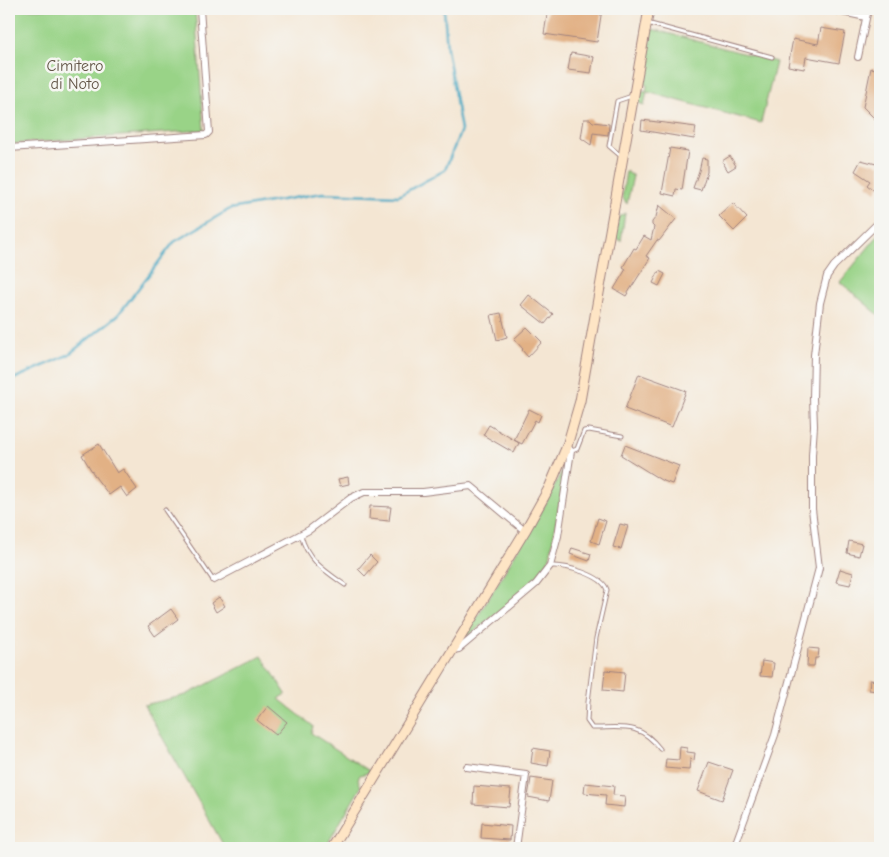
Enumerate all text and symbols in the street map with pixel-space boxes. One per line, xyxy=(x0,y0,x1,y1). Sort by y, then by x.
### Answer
park label: Cimitero di Noto xyxy=(47,57,104,93)

